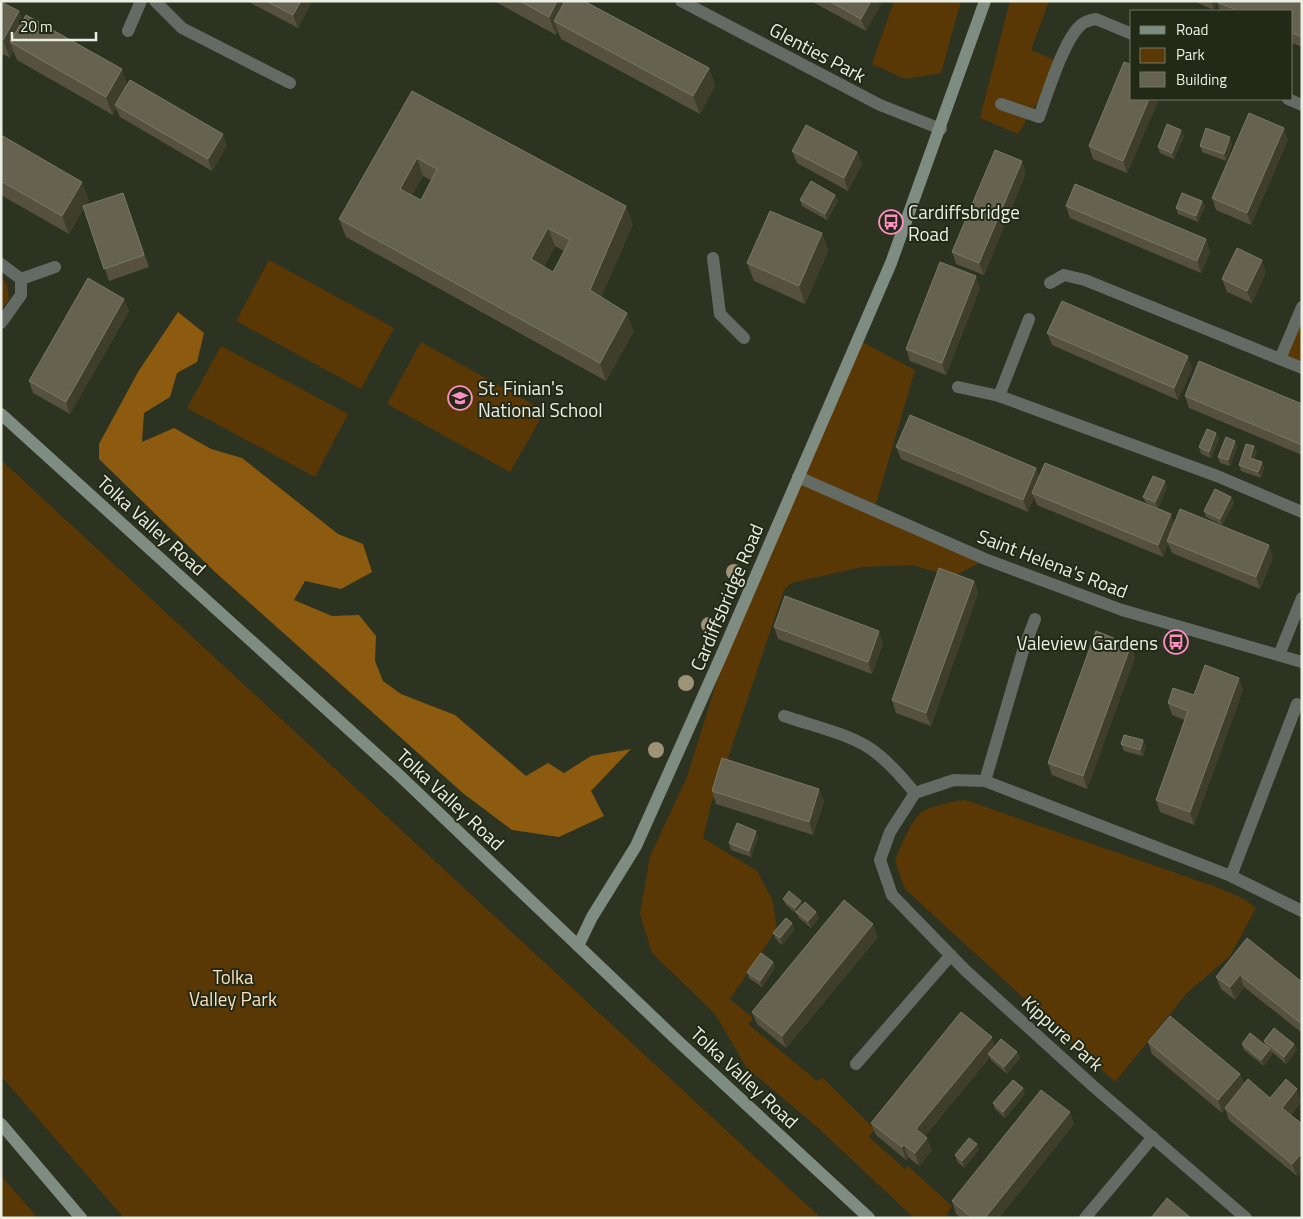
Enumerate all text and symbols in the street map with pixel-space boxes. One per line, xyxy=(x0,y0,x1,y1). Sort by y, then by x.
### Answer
scale bar xyxy=(12,10,96,42)
legend xyxy=(1130,10,1293,100)
street label: Glenties Park xyxy=(765,14,871,90)
text: 20 m xyxy=(20,15,53,38)
text: Road xyxy=(1176,18,1208,41)
text: Park xyxy=(1176,43,1205,66)
text: Building xyxy=(1176,68,1227,91)
place label: Cardiffsbridge Road xyxy=(908,197,1020,248)
bus stop icon: Cardiffsbridge Road xyxy=(878,209,904,235)
place label: St. Finian's National School xyxy=(478,373,603,424)
school or university icon: St. Finian's National School xyxy=(447,385,473,411)
street label: Tolka Valley Road xyxy=(91,468,213,582)
street label: Cardiffsbridge Road xyxy=(682,519,770,675)
street label: Saint Helena's Road xyxy=(974,521,1132,605)
place label: Valeview Gardens xyxy=(1016,628,1158,657)
bus stop icon: Valeview Gardens xyxy=(1163,629,1189,655)
street label: Tolka Valley Road xyxy=(391,741,511,857)
park label: Tolka Valley Park xyxy=(189,962,277,1013)
street label: Kippure Park xyxy=(1016,988,1110,1078)
street label: Tolka Valley Road xyxy=(685,1019,805,1135)

